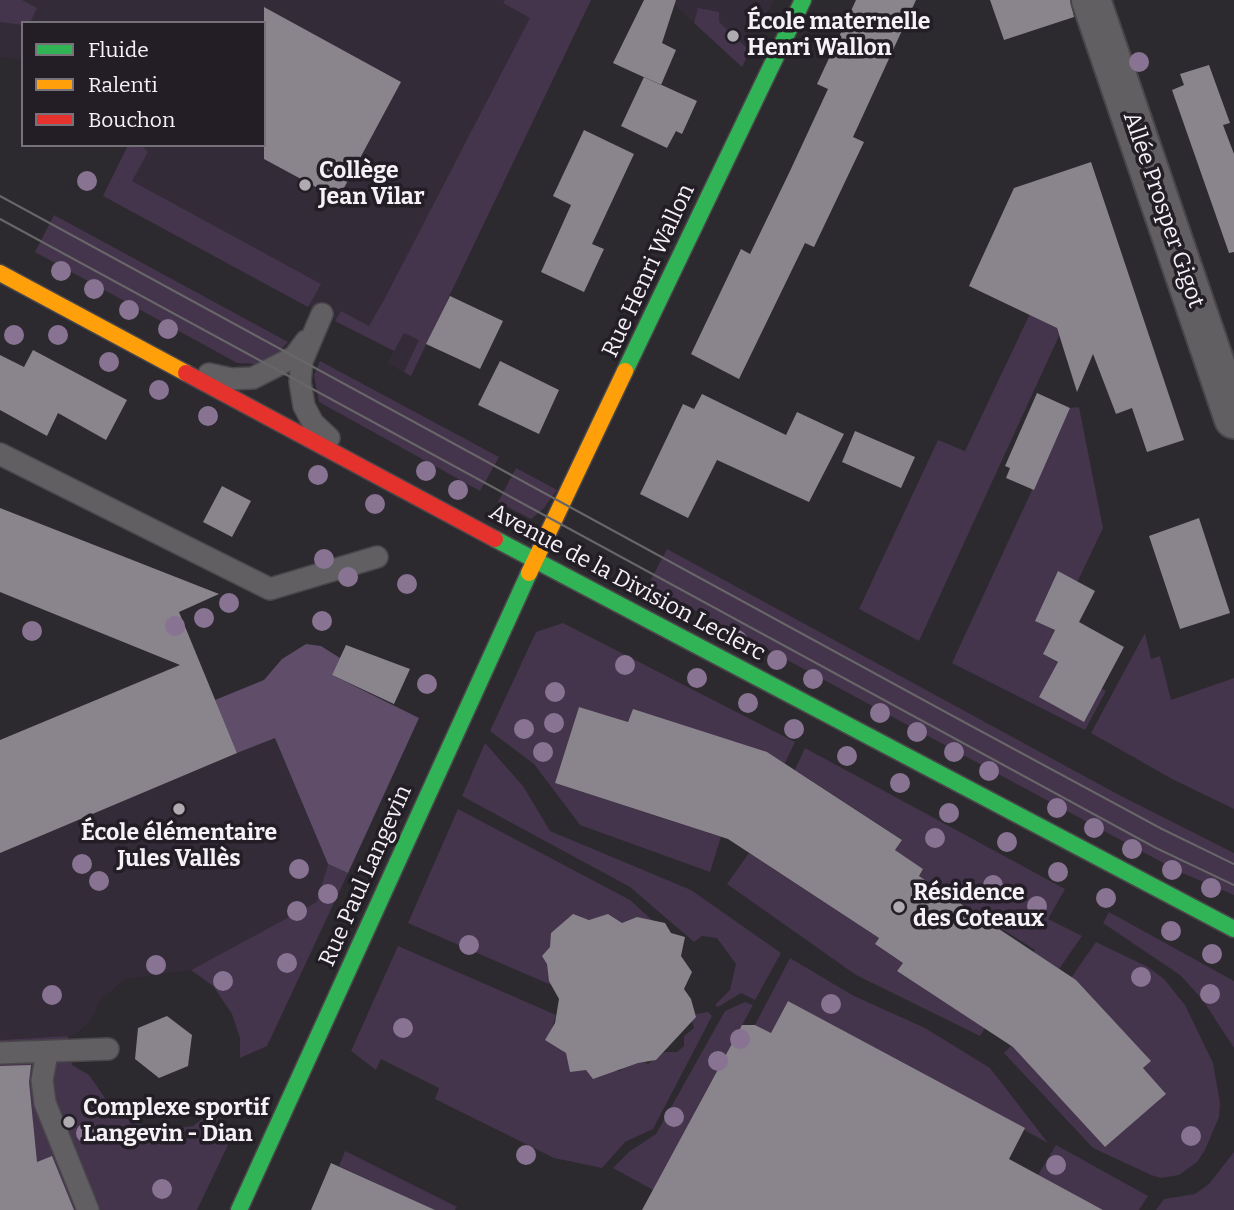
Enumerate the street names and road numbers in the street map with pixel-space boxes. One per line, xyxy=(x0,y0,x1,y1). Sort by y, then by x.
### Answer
street label: Allée Prosper Gigot xyxy=(1117,108,1209,312)
street label: Rue Henri Wallon xyxy=(597,180,701,362)
street label: Avenue de la Division Leclerc xyxy=(484,498,770,668)
street label: Rue Paul Langevin xyxy=(314,781,418,971)

